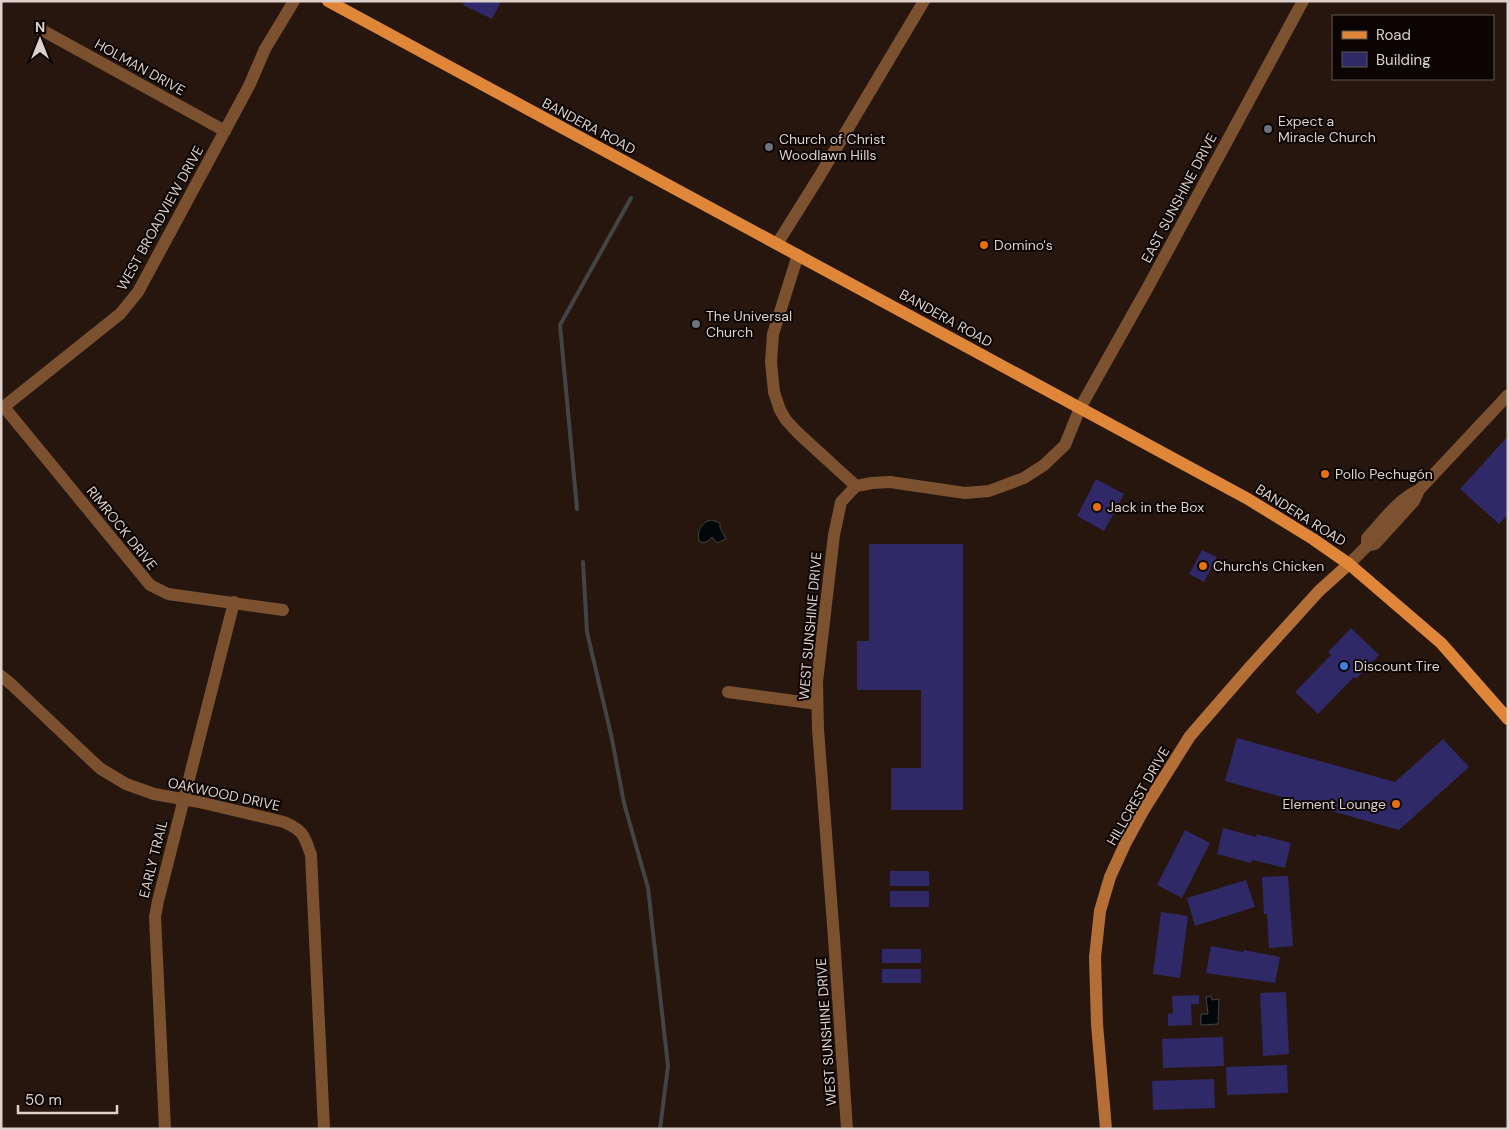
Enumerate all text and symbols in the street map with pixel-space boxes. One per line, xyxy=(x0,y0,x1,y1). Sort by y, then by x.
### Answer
north arrow xyxy=(15,15,65,65)
legend xyxy=(1332,15,1494,80)
text: N xyxy=(35,18,45,36)
text: Road xyxy=(1376,25,1411,45)
street label: HOLMAN DRIVE xyxy=(92,35,188,99)
text: Building xyxy=(1376,50,1431,70)
street label: BANDERA ROAD xyxy=(539,94,639,158)
place label: Expect a Miracle Church xyxy=(1278,112,1376,146)
marker: Expect a Miracle Church xyxy=(1262,123,1274,135)
place label: Church of Christ Woodlawn Hills xyxy=(779,130,885,164)
street label: EAST SUNSHINE DRIVE xyxy=(1137,130,1221,266)
marker: Church of Christ Woodlawn Hills xyxy=(763,141,775,153)
street label: WEST BROADVIEW DRIVE xyxy=(113,142,207,294)
place label: Domino's xyxy=(994,236,1053,254)
marker: Domino's xyxy=(978,239,990,251)
street label: BANDERA ROAD xyxy=(896,285,996,351)
place label: The Universal Church xyxy=(706,307,792,341)
marker: The Universal Church xyxy=(690,318,702,330)
place label: Pollo Pechugón xyxy=(1335,465,1433,483)
marker: Pollo Pechugón xyxy=(1319,468,1331,480)
street label: BANDERA ROAD xyxy=(1252,480,1350,550)
street label: RIMROCK DRIVE xyxy=(83,482,161,574)
place label: Jack in the Box xyxy=(1107,498,1204,516)
marker: Jack in the Box xyxy=(1091,501,1103,513)
street label: WEST SUNSHINE DRIVE xyxy=(795,551,825,701)
place label: Church's Chicken xyxy=(1213,557,1324,575)
marker: Church's Chicken xyxy=(1197,560,1209,572)
place label: Discount Tire xyxy=(1354,657,1440,675)
marker: Discount Tire xyxy=(1338,660,1350,672)
street label: HILLCREST DRIVE xyxy=(1102,743,1174,849)
street label: OAKWOOD DRIVE xyxy=(166,773,282,815)
place label: Element Lounge xyxy=(1282,795,1386,813)
marker: Element Lounge xyxy=(1390,798,1402,810)
street label: EARLY TRAIL xyxy=(135,818,171,900)
street label: WEST SUNSHINE DRIVE xyxy=(812,957,840,1107)
scale bar xyxy=(18,1082,116,1114)
text: 50 m xyxy=(25,1090,62,1110)

